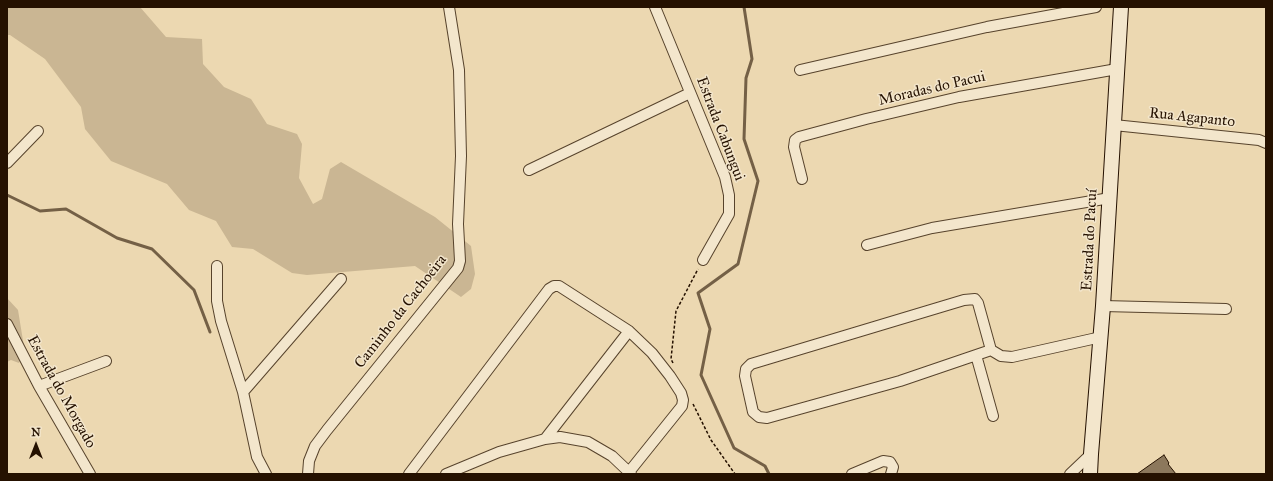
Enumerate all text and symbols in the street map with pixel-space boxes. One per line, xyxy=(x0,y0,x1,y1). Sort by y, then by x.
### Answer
street label: Moradas do Pacui xyxy=(877,68,987,110)
street label: Estrada Cabungui xyxy=(692,75,748,183)
street label: Rua Agapanto xyxy=(1148,105,1236,131)
street label: Estrada do Pacuí xyxy=(1078,189,1102,291)
street label: Caminho da Cachoeira xyxy=(351,252,451,372)
street label: Estrada do Morgado xyxy=(23,333,99,451)
north arrow xyxy=(16,425,56,465)
text: N xyxy=(31,426,41,439)

